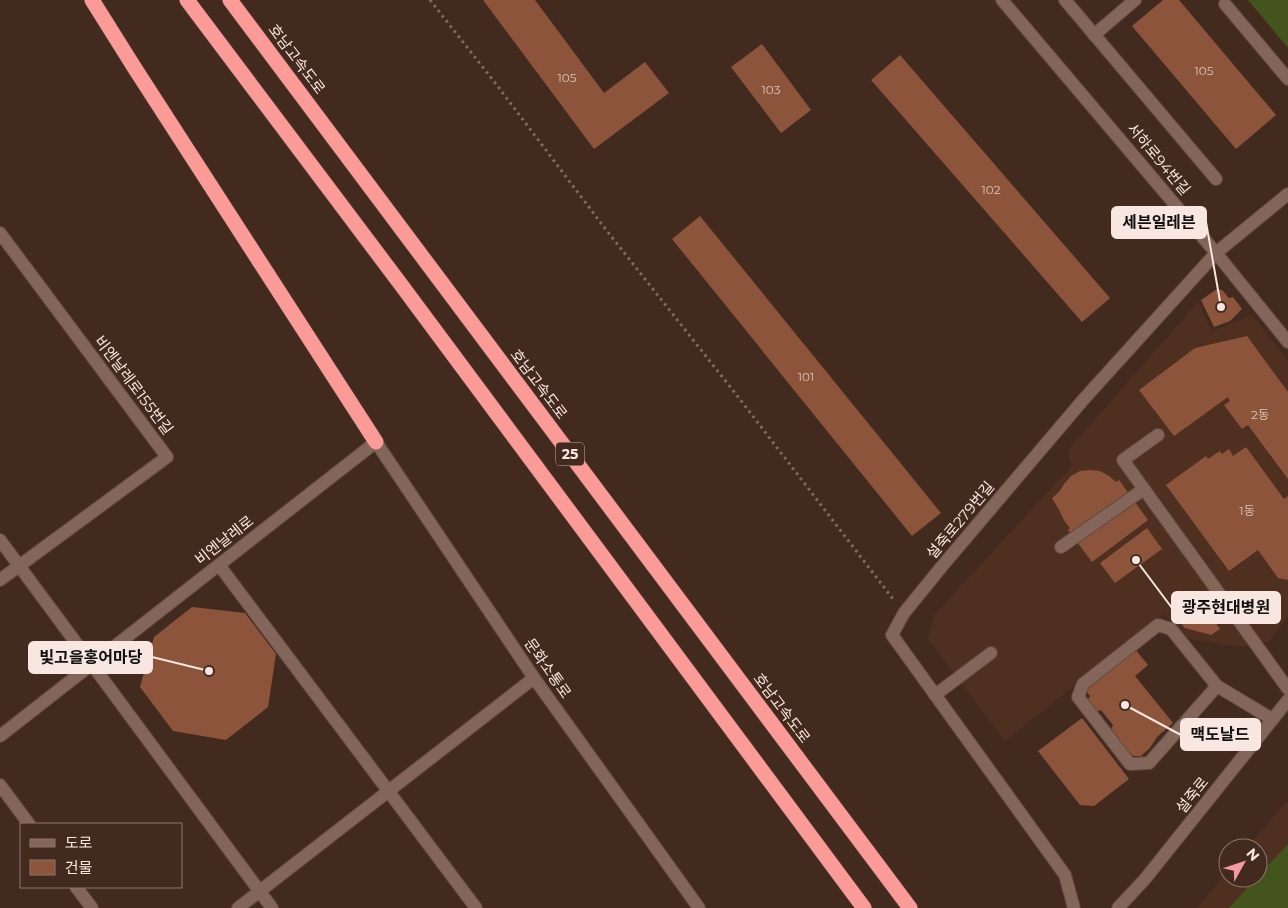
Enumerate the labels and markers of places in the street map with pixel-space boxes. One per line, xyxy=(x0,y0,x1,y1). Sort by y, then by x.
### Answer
callout: 세븐일레븐 xyxy=(1112,207,1206,238)
callout: 광주현대병원 xyxy=(1172,592,1280,623)
callout: 빛고을홍어마당 xyxy=(29,642,152,673)
callout: 맥도날드 xyxy=(1181,719,1260,750)

